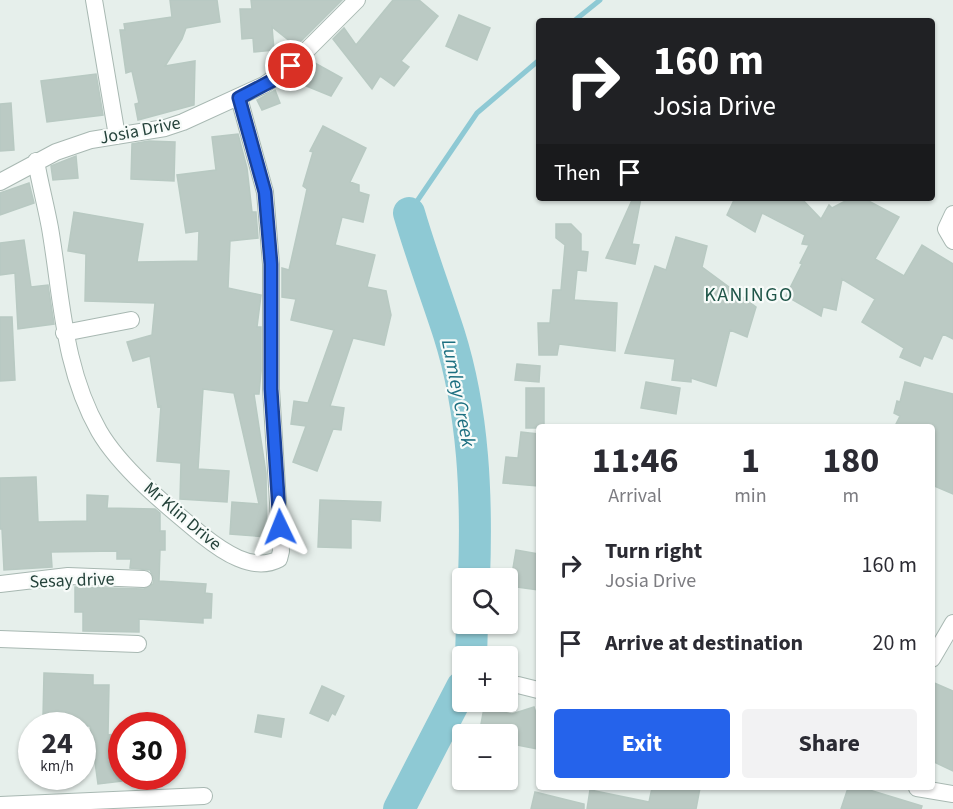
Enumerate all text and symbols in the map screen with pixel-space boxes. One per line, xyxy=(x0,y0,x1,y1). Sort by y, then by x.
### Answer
text: 160 m xyxy=(653,31,764,91)
pin xyxy=(265,40,316,91)
icon: right xyxy=(554,42,632,120)
icon: arrive xyxy=(274,49,307,82)
text: Josia Drive xyxy=(653,87,776,126)
street label: Josia Drive xyxy=(97,110,183,151)
icon: arrive xyxy=(613,156,646,189)
text: Then xyxy=(554,157,601,189)
district label: KANINGO xyxy=(704,281,794,309)
water label: Lumley Creek xyxy=(434,337,482,450)
text: 11:46 xyxy=(592,435,679,486)
text: 1 xyxy=(741,435,760,486)
text: 180 xyxy=(822,435,879,486)
street label: Mr Klin Drive xyxy=(138,476,227,556)
text: Arrival xyxy=(608,482,662,510)
text: min xyxy=(734,482,767,510)
text: m xyxy=(842,482,859,510)
position arrow xyxy=(248,495,312,559)
text: Turn right xyxy=(605,535,702,567)
icon: right xyxy=(554,549,587,582)
text: 160 m xyxy=(862,549,917,581)
street label: Sesay drive xyxy=(29,567,115,594)
text: Josia Drive xyxy=(605,567,696,595)
map controls xyxy=(452,568,518,790)
button: search xyxy=(452,568,518,634)
icon: arrive xyxy=(554,627,587,660)
text: Arrive at destination xyxy=(605,627,803,659)
text: 20 m xyxy=(872,627,917,659)
button: + xyxy=(452,646,518,712)
button: Exit xyxy=(554,709,730,778)
button: Share xyxy=(742,709,917,778)
speed limit sign: 30 xyxy=(108,712,186,790)
text: 24 xyxy=(41,722,73,765)
button: − xyxy=(452,724,518,790)
text: km/h xyxy=(40,756,74,777)

